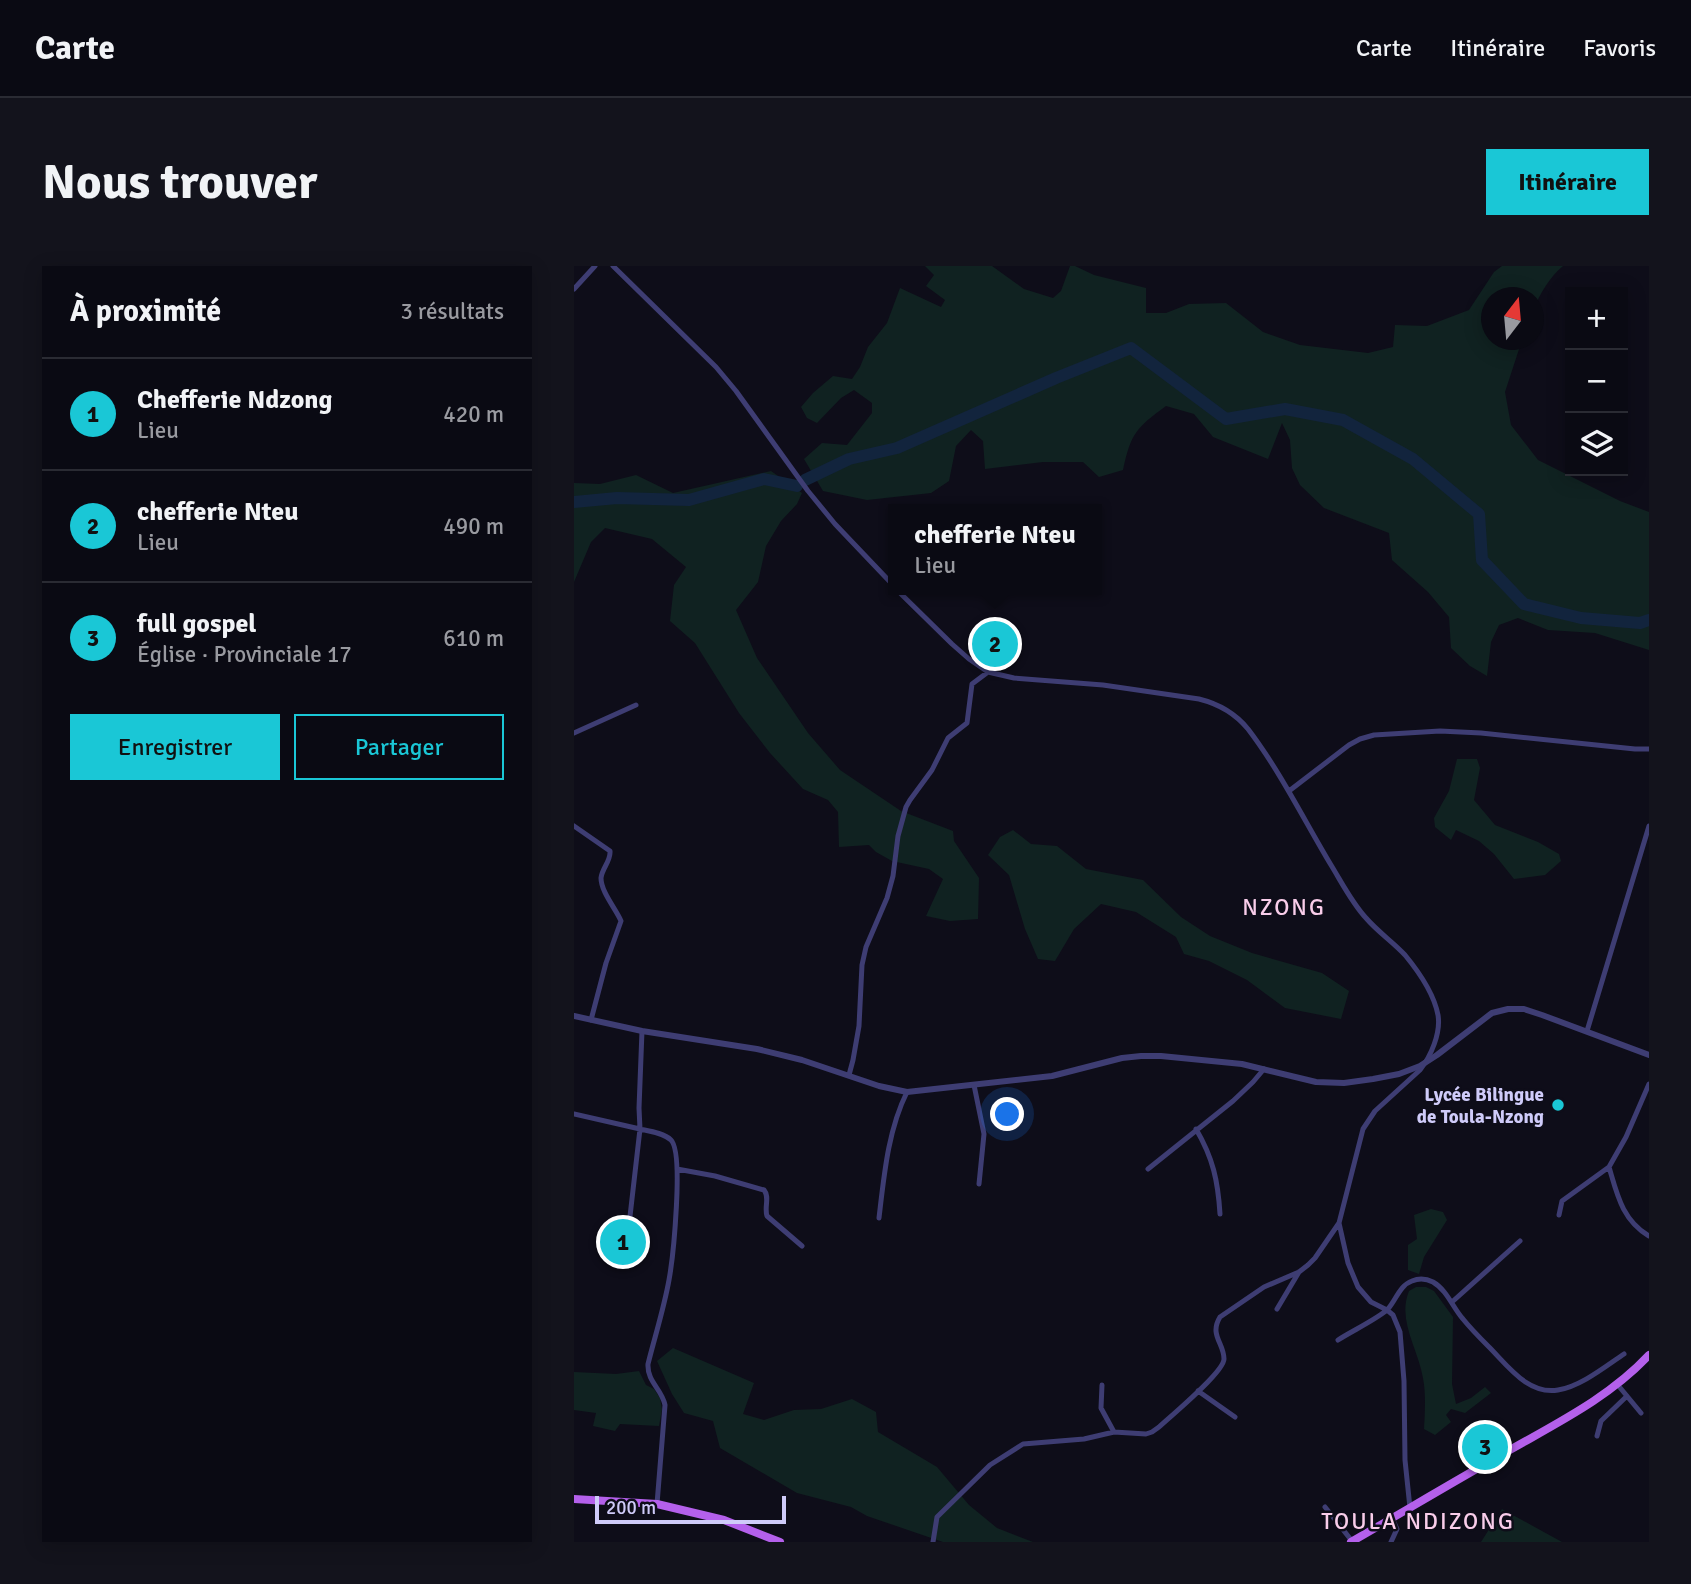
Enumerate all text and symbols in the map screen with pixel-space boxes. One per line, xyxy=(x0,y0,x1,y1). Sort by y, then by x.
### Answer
text: Carte xyxy=(35,28,115,69)
text: Carte xyxy=(1356,33,1412,63)
text: Itinéraire xyxy=(1450,33,1545,63)
text: Favoris xyxy=(1583,33,1656,63)
button: Itinéraire xyxy=(1486,149,1649,215)
text: Nous trouver xyxy=(42,152,317,212)
north arrow xyxy=(1481,287,1544,350)
map controls xyxy=(1565,287,1628,476)
button: + xyxy=(1565,287,1628,350)
text: À proximité xyxy=(70,293,221,330)
text: 3 résultats xyxy=(400,297,504,326)
button: − xyxy=(1565,350,1628,413)
text: Chefferie Ndzong xyxy=(137,384,332,416)
text: 1 xyxy=(87,400,99,429)
text: 420 m xyxy=(443,400,504,429)
button: layers xyxy=(1565,413,1628,476)
text: Lieu xyxy=(137,416,179,445)
text: chefferie Nteu xyxy=(137,496,299,528)
popup xyxy=(888,504,1102,595)
text: 2 xyxy=(87,512,99,541)
text: 490 m xyxy=(443,512,504,541)
text: chefferie Nteu xyxy=(914,519,1076,551)
text: Lieu xyxy=(137,528,179,557)
text: Lieu xyxy=(914,551,956,580)
text: full gospel xyxy=(137,608,256,640)
pin: 2 xyxy=(972,618,1018,670)
text: 3 xyxy=(87,624,99,653)
text: 610 m xyxy=(443,624,504,653)
text: Église · Provinciale 17 xyxy=(137,640,352,669)
button: Enregistrer xyxy=(70,714,280,780)
button: Partager xyxy=(294,714,504,780)
district label: NZONG xyxy=(1242,893,1326,922)
place label: Lycée Bilingue de Toula-Nzong xyxy=(1417,1083,1544,1129)
your location xyxy=(990,1097,1024,1131)
marker: Lycée Bilingue de Toula-Nzong xyxy=(1550,1097,1566,1113)
pin: 1 xyxy=(600,1216,646,1268)
pin: 3 xyxy=(1462,1421,1508,1473)
scale bar xyxy=(595,1493,786,1525)
text: 200 m xyxy=(606,1496,656,1520)
district label: TOULA NDIZONG xyxy=(1321,1507,1515,1536)

